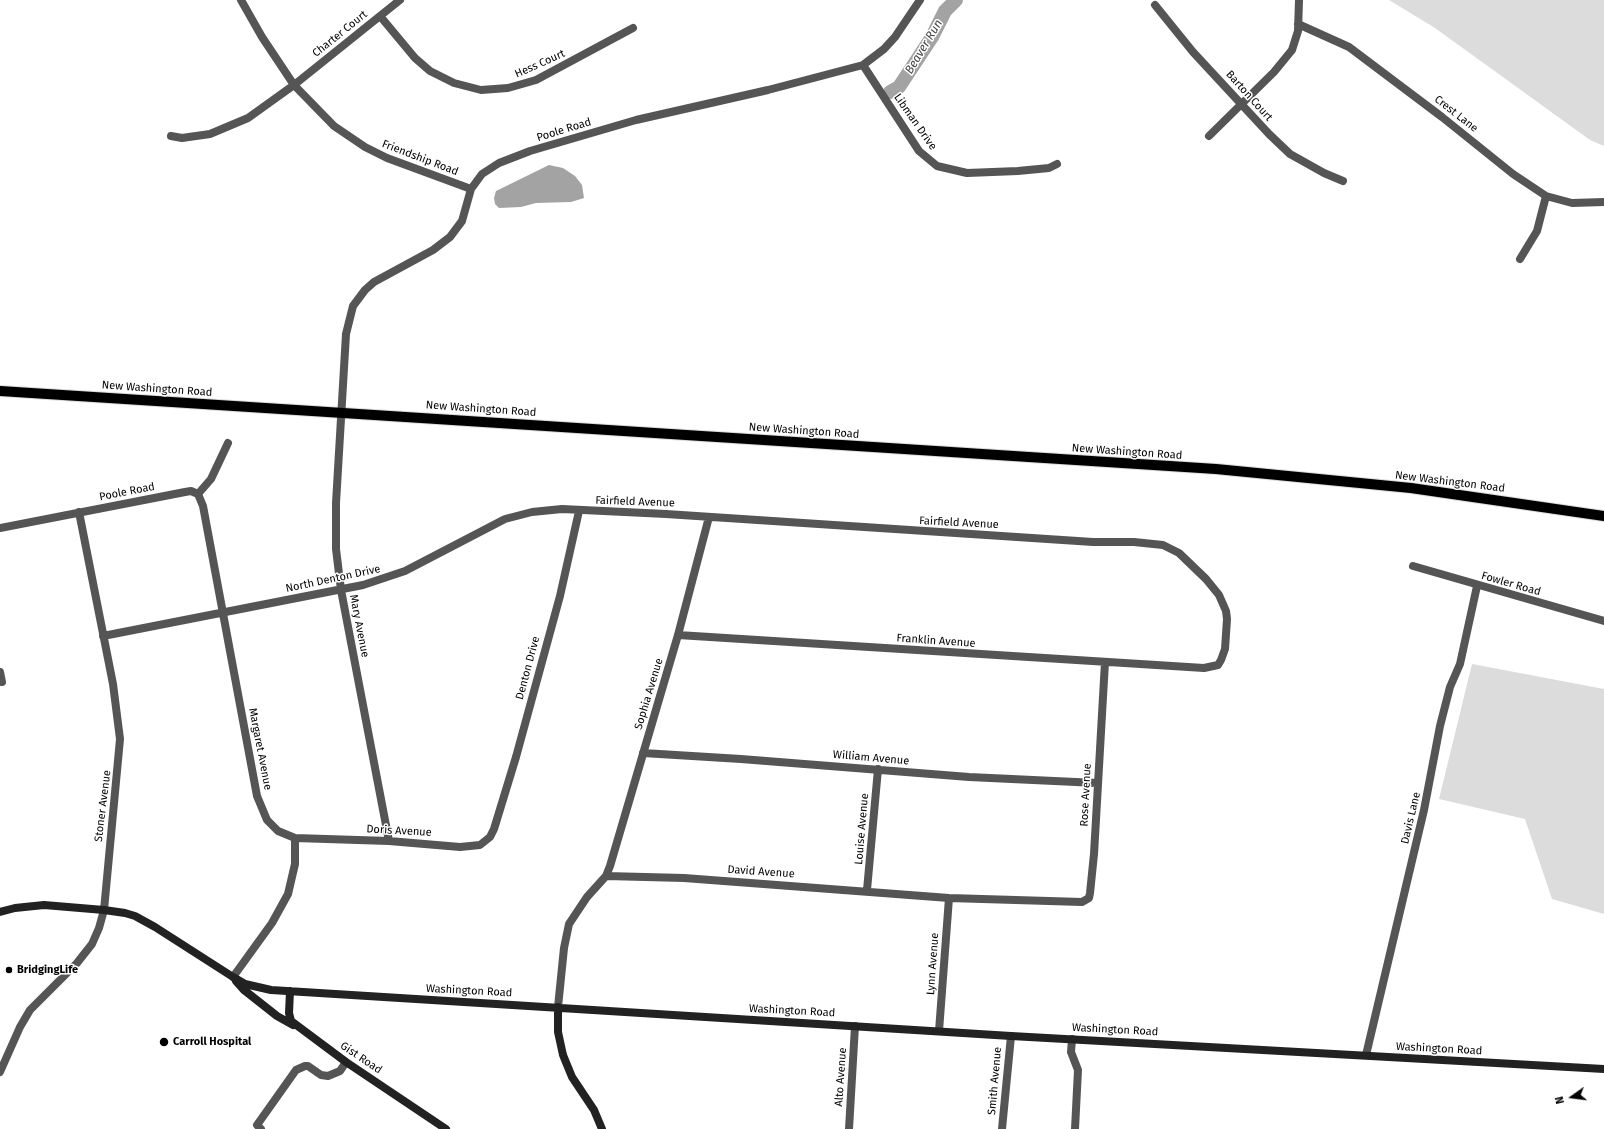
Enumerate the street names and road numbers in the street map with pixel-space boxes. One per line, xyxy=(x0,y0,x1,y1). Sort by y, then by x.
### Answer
street label: Charter Court xyxy=(310,8,370,60)
street label: Hess Court xyxy=(513,47,567,81)
street label: Barton Court xyxy=(1223,68,1275,124)
street label: Libman Drive xyxy=(891,91,939,153)
street label: Crest Lane xyxy=(1432,93,1480,135)
street label: Poole Road xyxy=(535,115,593,145)
street label: Friendship Road xyxy=(380,137,460,179)
street label: New Washington Road xyxy=(101,379,213,399)
street label: New Washington Road xyxy=(425,399,537,419)
street label: New Washington Road xyxy=(748,421,860,441)
street label: New Washington Road xyxy=(1071,442,1183,462)
street label: New Washington Road xyxy=(1394,469,1506,495)
street label: Poole Road xyxy=(98,480,156,504)
street label: Fairfield Avenue xyxy=(595,494,675,510)
street label: Fairfield Avenue xyxy=(919,514,999,532)
street label: North Denton Drive xyxy=(284,563,382,595)
street label: Fowler Road xyxy=(1480,569,1542,599)
street label: Mary Avenue xyxy=(346,594,372,658)
street label: Franklin Avenue xyxy=(896,632,976,650)
street label: Denton Drive xyxy=(513,635,543,701)
street label: Sophia Avenue xyxy=(632,657,666,731)
street label: Margaret Avenue xyxy=(246,707,274,791)
street label: William Avenue xyxy=(832,748,910,768)
street label: Rose Avenue xyxy=(1078,763,1094,827)
street label: Stoner Avenue xyxy=(92,769,114,843)
street label: Davis Lane xyxy=(1399,791,1423,845)
street label: Louise Avenue xyxy=(852,793,872,865)
street label: Doris Avenue xyxy=(366,823,432,839)
street label: David Avenue xyxy=(727,863,795,881)
street label: Lynn Avenue xyxy=(924,932,942,996)
street label: Washington Road xyxy=(425,982,513,1000)
street label: Washington Road xyxy=(748,1002,836,1020)
street label: Washington Road xyxy=(1071,1021,1159,1039)
street label: Gist Road xyxy=(338,1039,384,1077)
street label: Washington Road xyxy=(1395,1040,1483,1058)
street label: Smith Avenue xyxy=(985,1046,1005,1116)
street label: Alto Avenue xyxy=(832,1047,850,1107)

